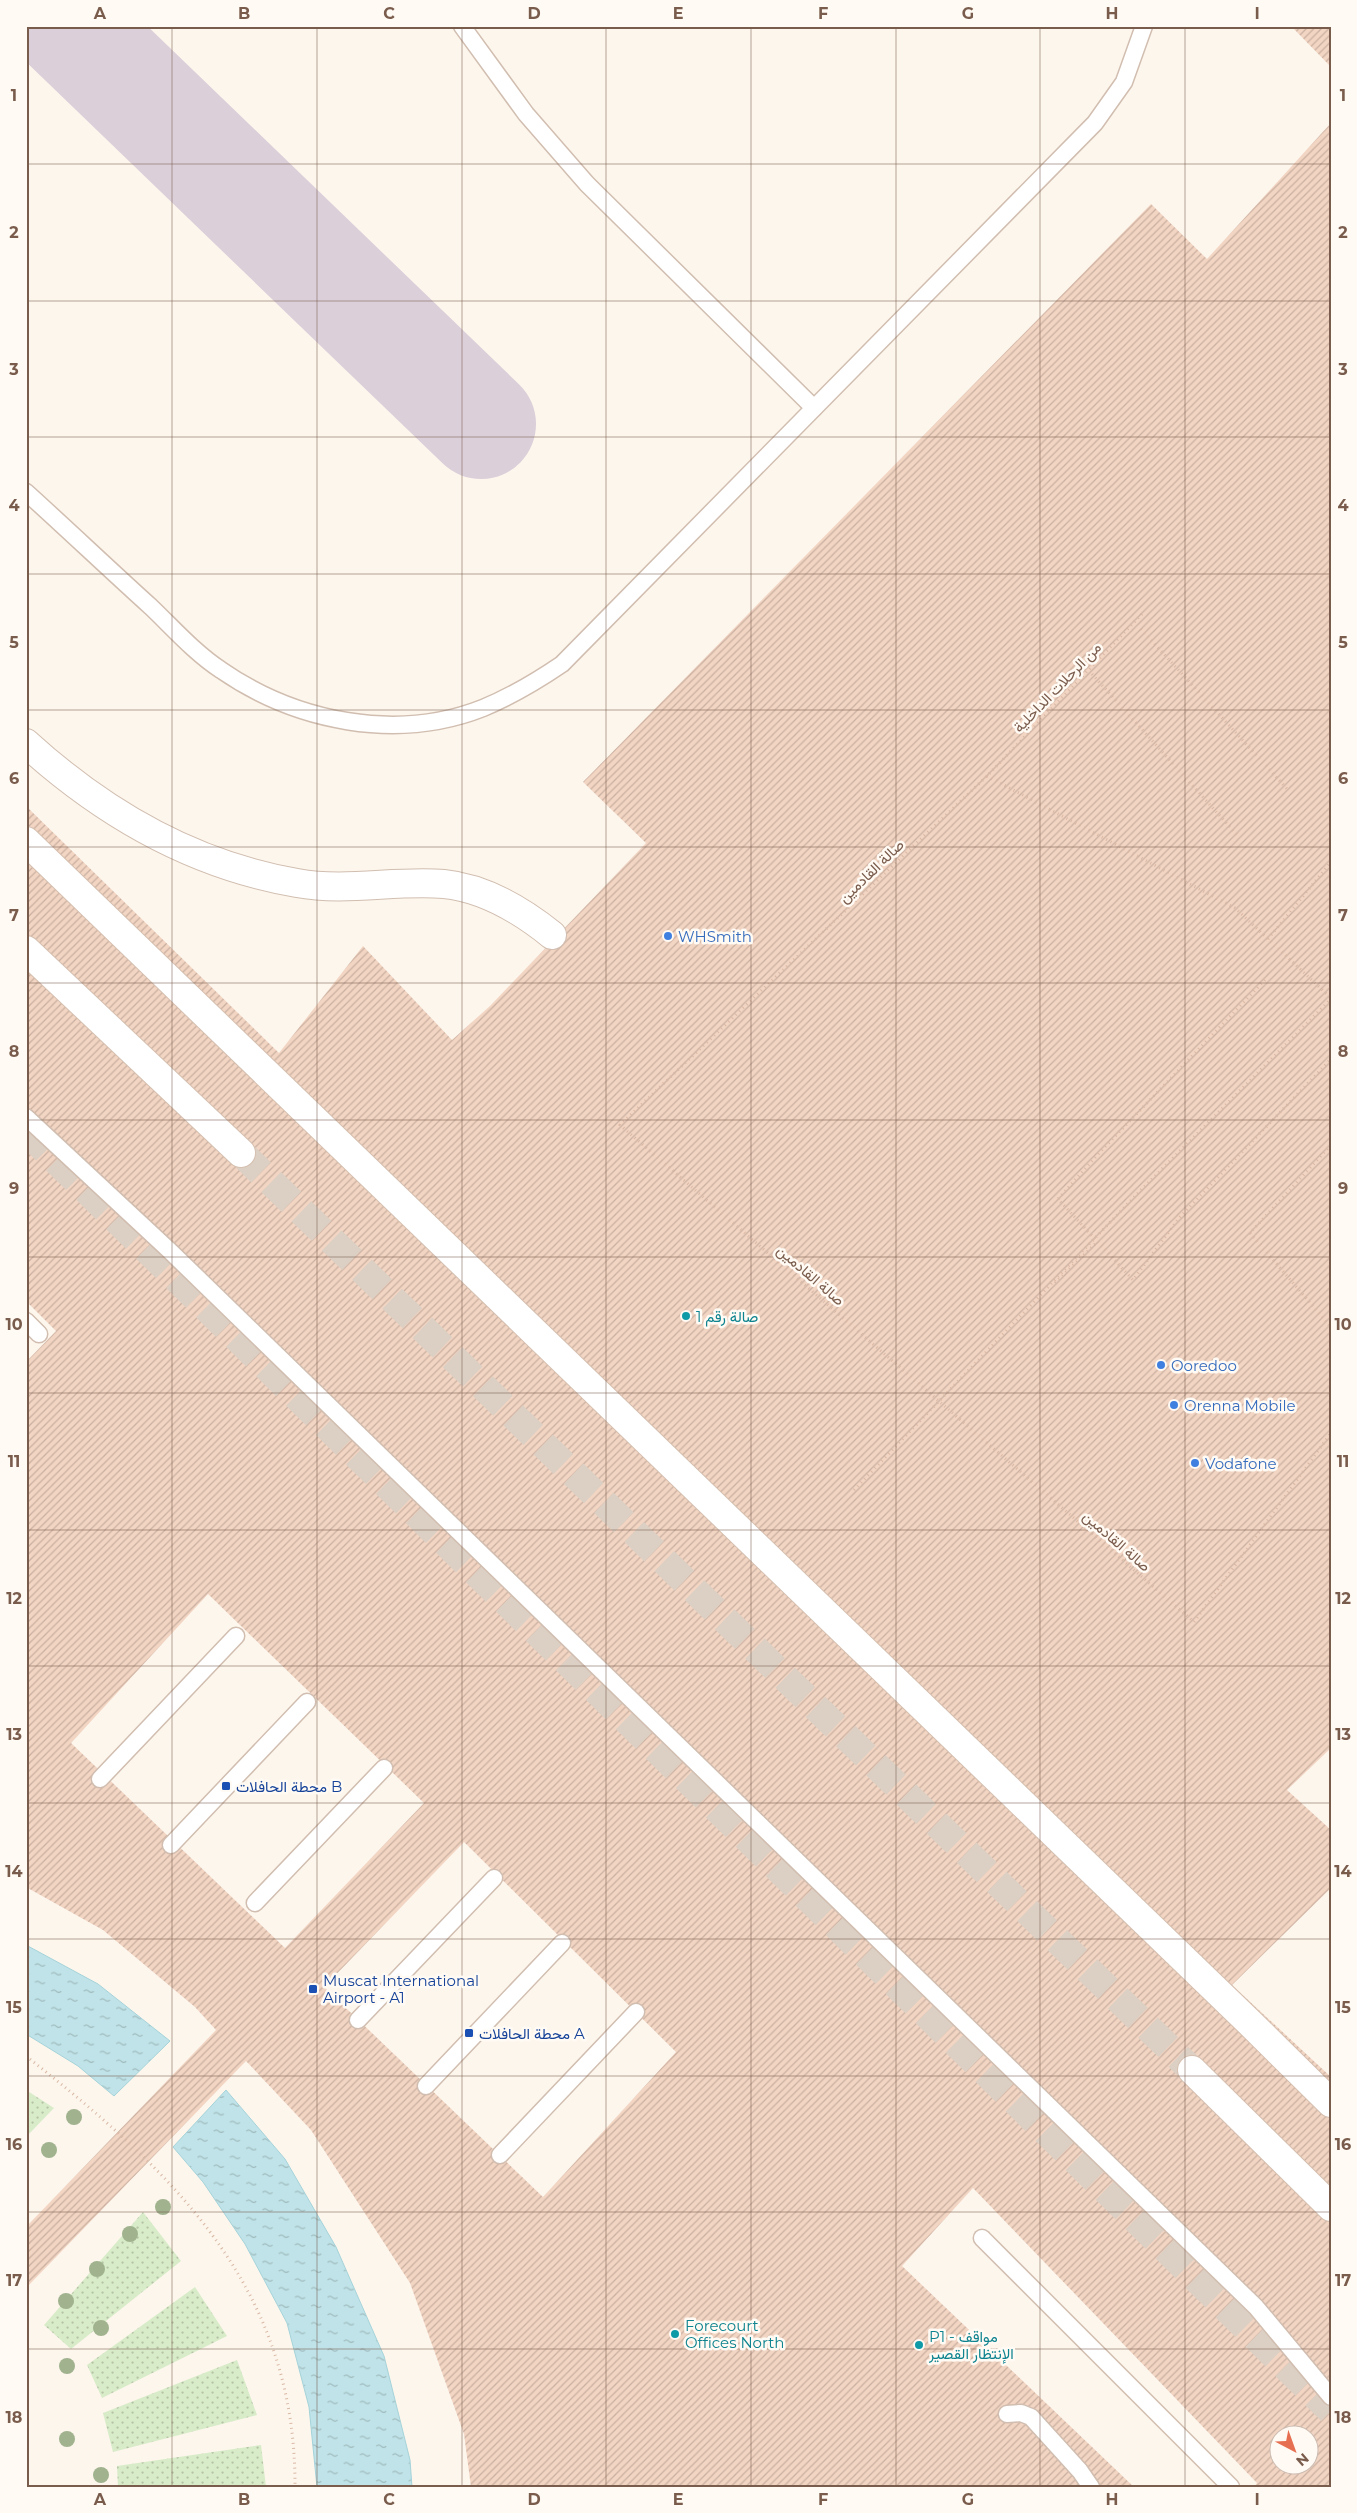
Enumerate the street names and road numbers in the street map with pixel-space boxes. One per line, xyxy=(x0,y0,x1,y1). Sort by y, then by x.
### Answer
street label: من الرحلات الداخلية xyxy=(1009,638,1106,737)
street label: صالة القادمين xyxy=(834,835,908,908)
street label: صالة القادمين xyxy=(773,1240,849,1310)
street label: صالة القادمين xyxy=(1079,1506,1155,1576)

